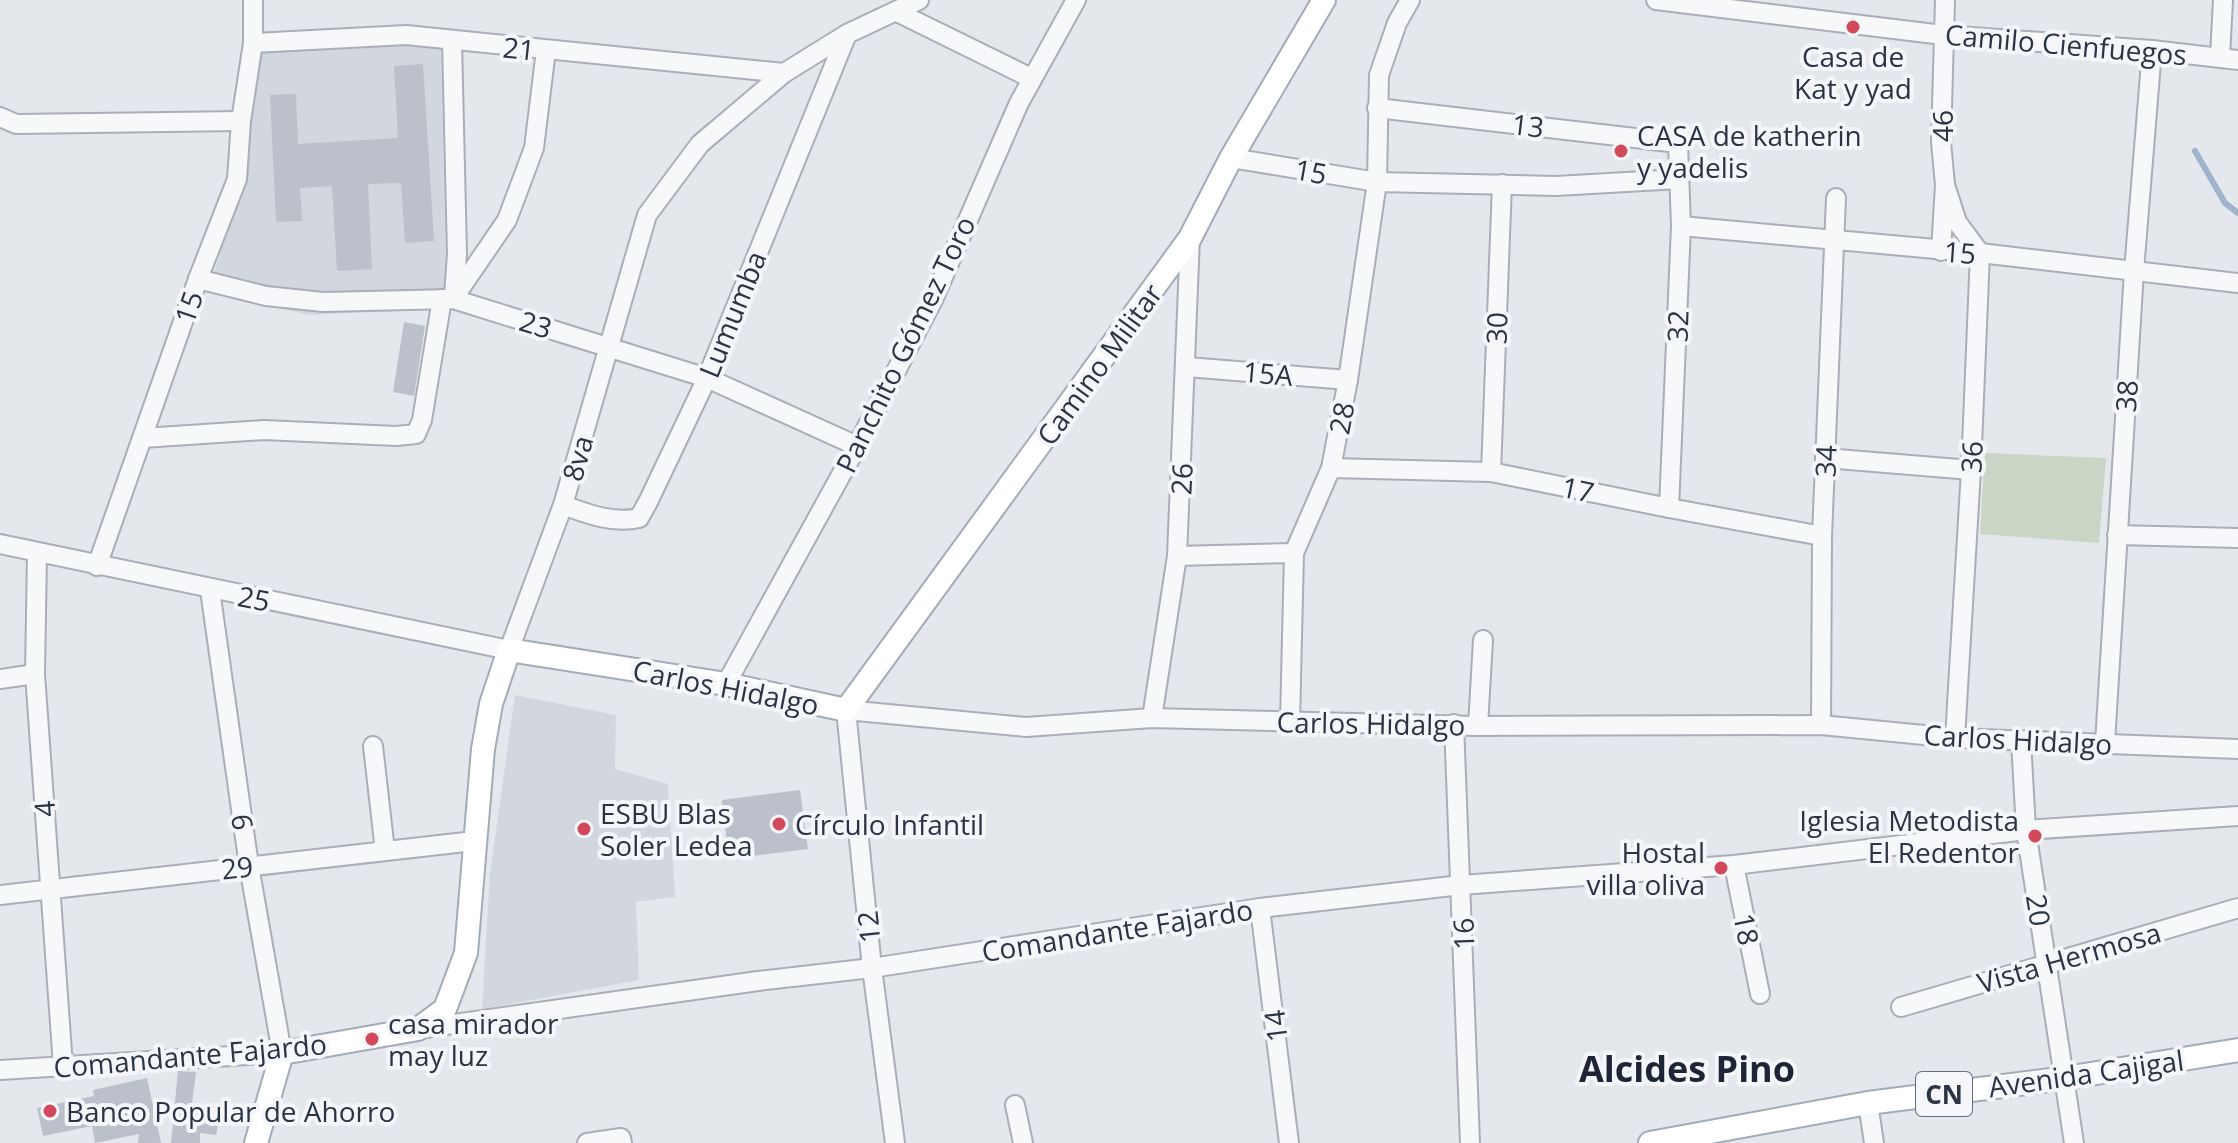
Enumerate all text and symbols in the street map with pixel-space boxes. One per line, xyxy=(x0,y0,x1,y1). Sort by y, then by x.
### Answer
street label: Camilo Cienfuegos xyxy=(1943,14,2189,74)
marker: Casa de Kat y yad xyxy=(1844,18,1862,36)
street label: 21 xyxy=(501,27,537,69)
place label: Casa de Kat y yad xyxy=(1794,37,1912,107)
street label: 13 xyxy=(1510,104,1546,146)
street label: 46 xyxy=(1923,110,1961,142)
place label: CASA de katherin y yadelis xyxy=(1637,116,1862,186)
marker: CASA de katherin y yadelis xyxy=(1612,142,1630,160)
street label: 15 xyxy=(1292,150,1330,192)
street label: Panchito Gómez Toro xyxy=(826,209,984,479)
street label: 15 xyxy=(1943,232,1977,272)
street label: Lumumba xyxy=(689,245,775,383)
street label: Camino Militar xyxy=(1028,275,1171,452)
street label: 15 xyxy=(165,286,211,328)
street label: 23 xyxy=(515,301,557,347)
street label: 32 xyxy=(1657,309,1697,343)
street label: 30 xyxy=(1476,311,1516,345)
street label: 15A xyxy=(1242,352,1295,394)
street label: 38 xyxy=(2106,379,2146,413)
street label: 28 xyxy=(1319,399,1363,437)
street label: 8va xyxy=(552,431,602,485)
street label: 36 xyxy=(1951,440,1991,474)
street label: 34 xyxy=(1805,444,1845,478)
street label: 26 xyxy=(1161,462,1201,496)
street label: 17 xyxy=(1558,467,1598,511)
street label: 25 xyxy=(235,576,273,620)
street label: Carlos Hidalgo xyxy=(630,650,822,724)
street label: Carlos Hidalgo xyxy=(1276,702,1466,744)
street label: Carlos Hidalgo xyxy=(1923,715,2113,763)
place label: ESBU Blas Soler Ledea xyxy=(600,794,752,864)
street label: 4 xyxy=(24,800,64,818)
place label: Iglesia Metodista El Redentor xyxy=(1799,801,2020,871)
place label: Círculo Infantil xyxy=(795,805,984,843)
street label: 6 xyxy=(223,811,263,833)
marker: Círculo Infantil xyxy=(770,815,788,833)
marker: ESBU Blas Soler Ledea xyxy=(575,820,593,838)
marker: Iglesia Metodista El Redentor xyxy=(2026,827,2044,845)
place label: Hostal villa oliva xyxy=(1586,833,1705,903)
street label: 29 xyxy=(219,846,255,888)
marker: Hostal villa oliva xyxy=(1712,859,1730,877)
street label: Comandante Fajardo xyxy=(979,890,1255,970)
street label: 20 xyxy=(2018,891,2060,929)
street label: 12 xyxy=(847,909,889,945)
street label: 18 xyxy=(1725,910,1769,948)
street label: Vista Hermosa xyxy=(1973,913,2165,1001)
street label: 16 xyxy=(1443,917,1483,951)
place label: casa mirador may luz xyxy=(388,1004,559,1074)
street label: 14 xyxy=(1254,1008,1296,1044)
street label: Comandante Fajardo xyxy=(52,1024,328,1086)
marker: casa mirador may luz xyxy=(363,1030,381,1048)
street label: Avenida Cajigal xyxy=(1986,1040,2186,1106)
district label: Alcides Pino xyxy=(1579,1044,1795,1093)
road number: CN xyxy=(1916,1072,1972,1116)
place label: Banco Popular de Ahorro xyxy=(66,1092,395,1130)
marker: Banco Popular de Ahorro xyxy=(41,1102,59,1120)

